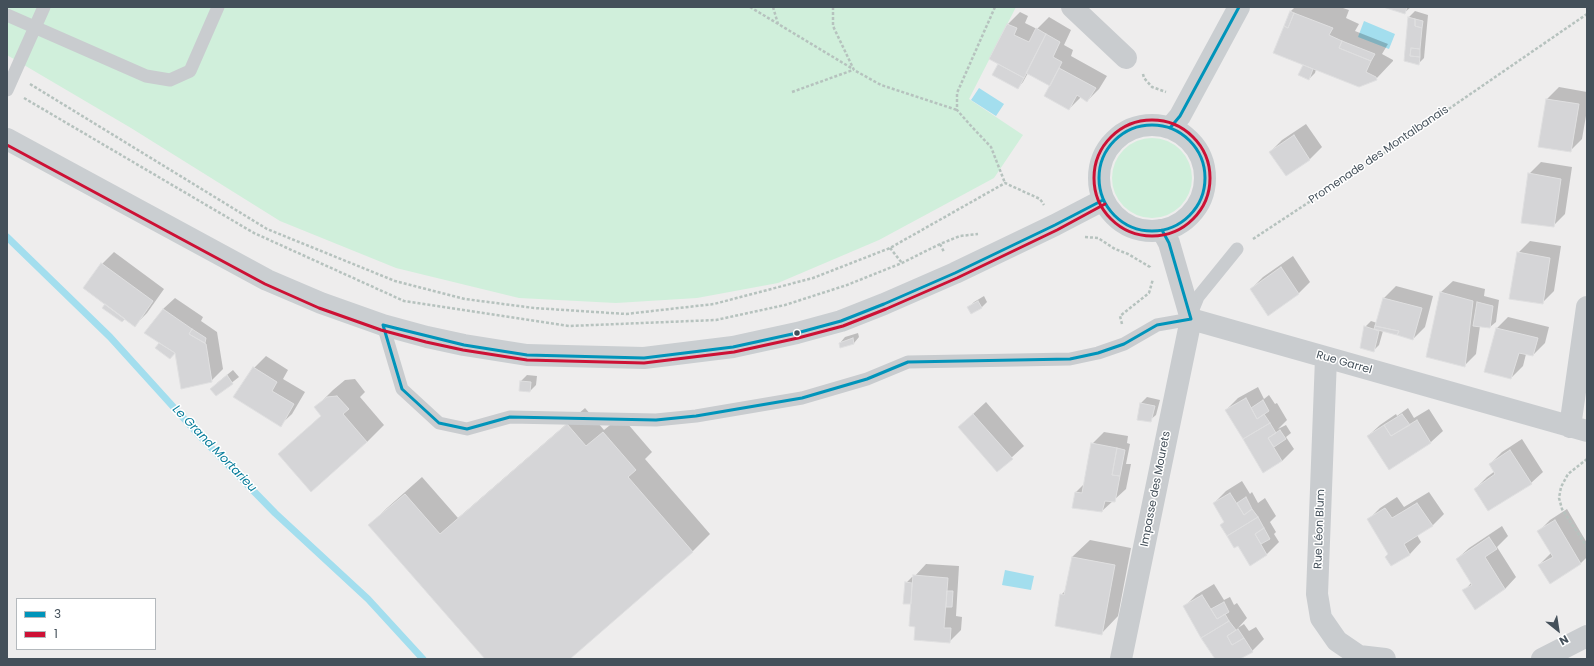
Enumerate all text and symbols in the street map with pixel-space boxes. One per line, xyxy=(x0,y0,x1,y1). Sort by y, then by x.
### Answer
street label: Promenade des Montalbanais xyxy=(1307,103,1451,207)
unlabelled marker xyxy=(792,328,802,338)
street label: Rue Garrel xyxy=(1315,349,1373,377)
water label: Le Grand Mortarieu xyxy=(169,403,259,495)
street label: Impasse des Mourets xyxy=(1138,430,1174,548)
street label: Rue Léon Blum xyxy=(1312,489,1328,569)
legend xyxy=(16,598,156,650)
text: 3 xyxy=(54,605,61,622)
north arrow xyxy=(1538,610,1578,650)
text: 1 xyxy=(54,625,58,642)
text: N xyxy=(1556,631,1572,649)

